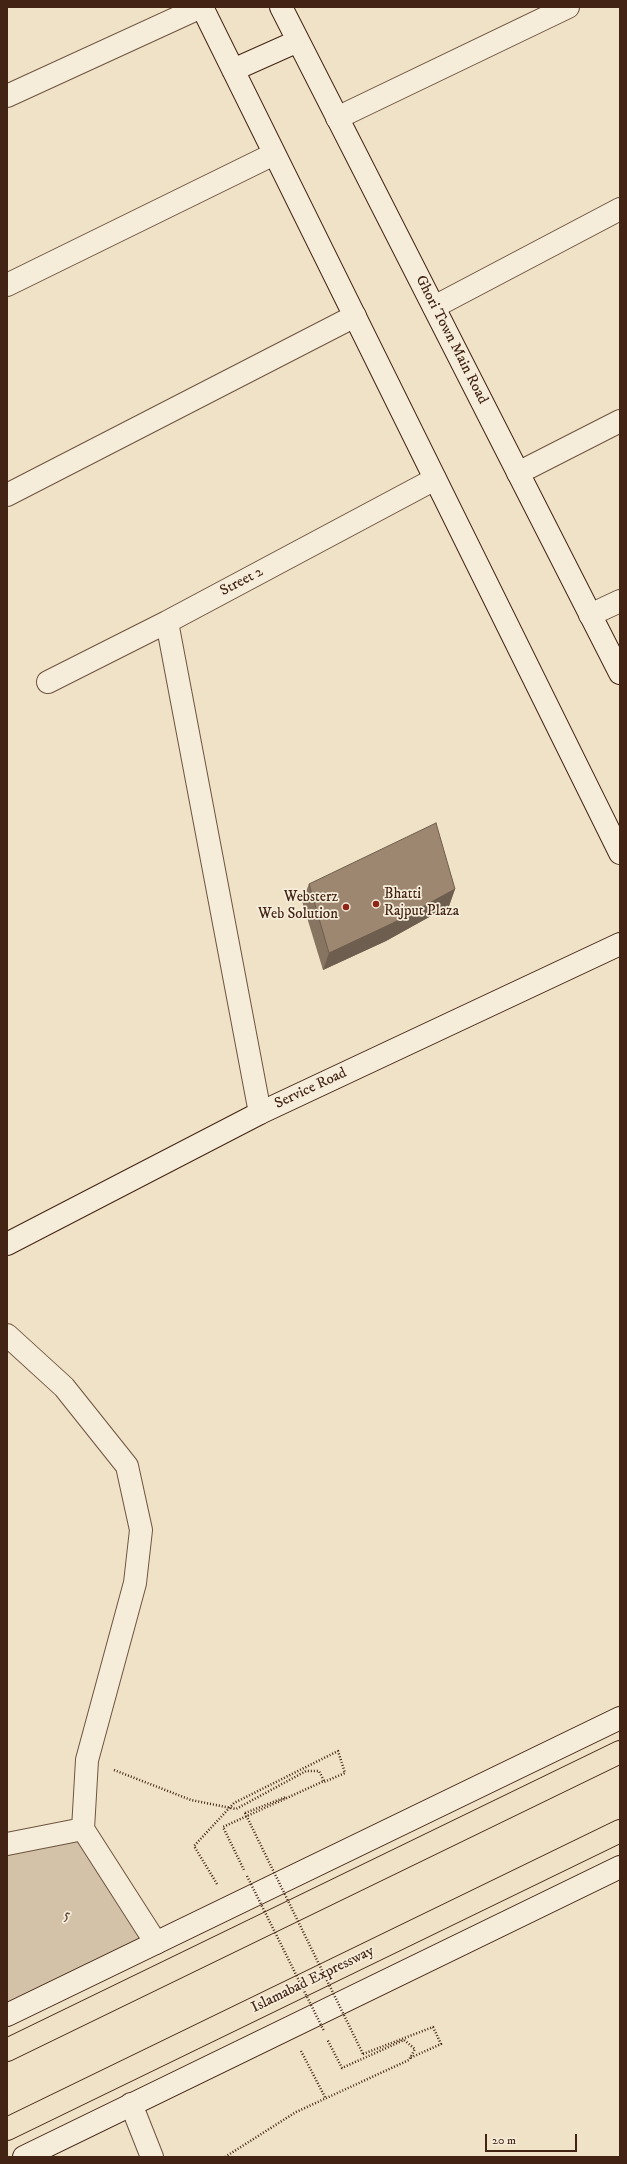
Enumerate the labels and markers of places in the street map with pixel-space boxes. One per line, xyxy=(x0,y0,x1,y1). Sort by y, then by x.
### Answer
place label: Bhatti Rajput Plaza xyxy=(384,886,459,921)
place label: Websterz Web Solution xyxy=(258,889,338,924)
marker: Bhatti Rajput Plaza xyxy=(371,899,381,909)
marker: Websterz Web Solution xyxy=(341,902,351,912)

